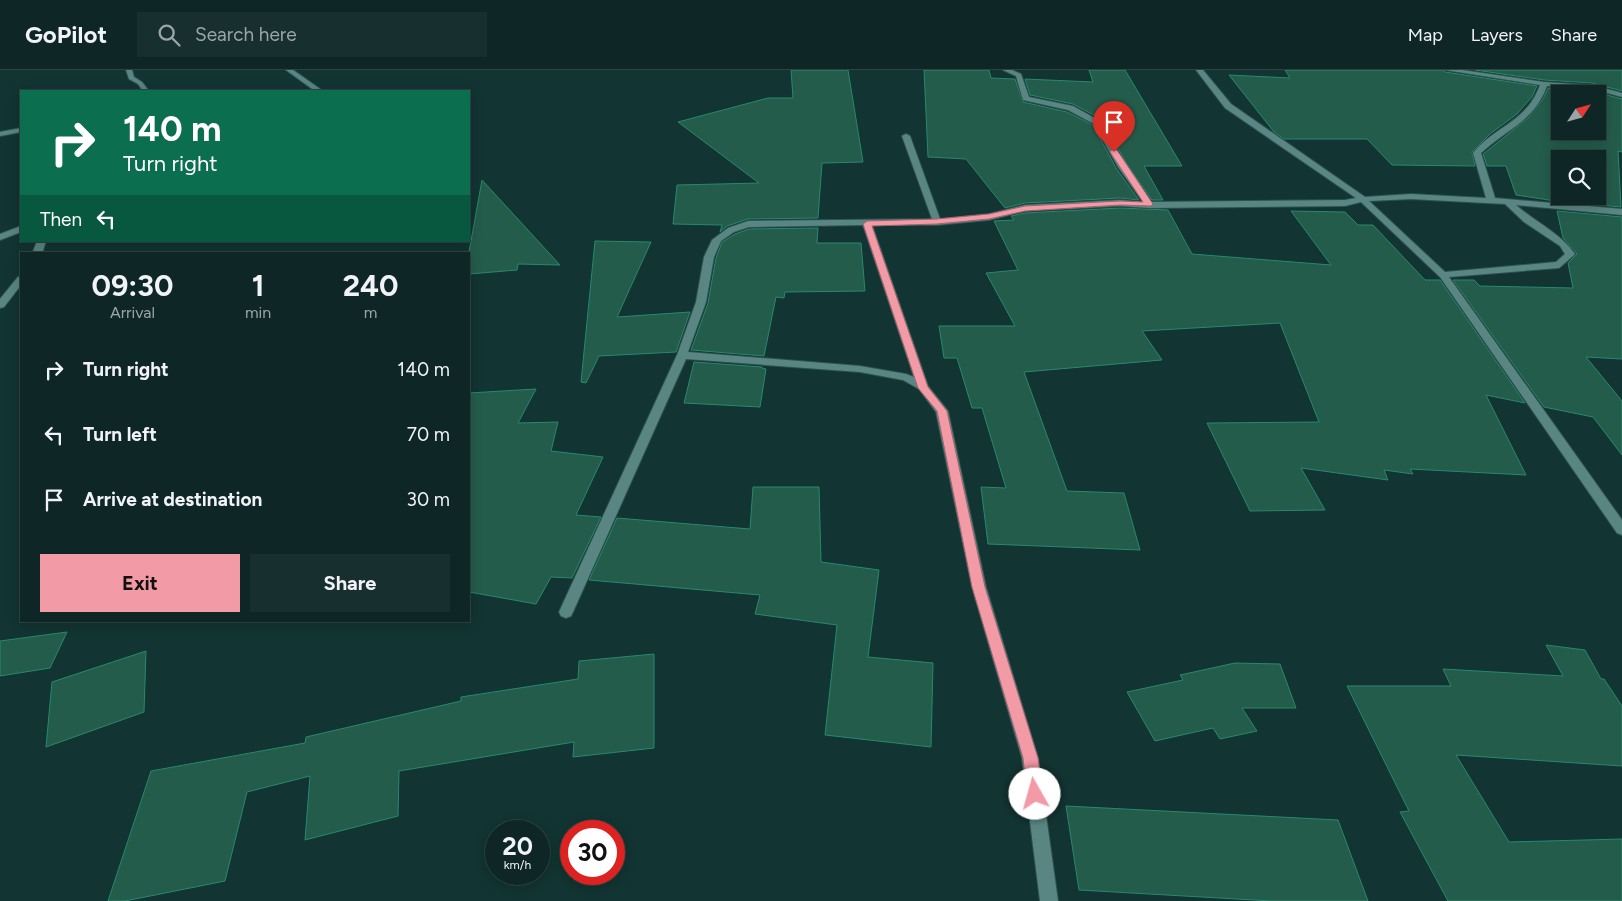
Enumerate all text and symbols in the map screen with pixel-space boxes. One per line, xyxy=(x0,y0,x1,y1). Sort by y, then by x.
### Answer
search box xyxy=(137,12,487,57)
text: GoPilot xyxy=(25,20,107,49)
icon: search xyxy=(155,21,183,49)
text: Search here xyxy=(195,23,297,46)
text: Map xyxy=(1408,24,1443,46)
text: Layers xyxy=(1471,24,1523,46)
text: Share xyxy=(1551,24,1597,46)
north arrow xyxy=(1551,85,1606,140)
map controls xyxy=(1551,85,1606,205)
pin xyxy=(1093,101,1135,152)
text: 140 m xyxy=(123,108,221,150)
icon: arrive xyxy=(1100,108,1128,136)
icon: right xyxy=(40,110,105,175)
text: Turn right xyxy=(123,150,218,177)
button: search xyxy=(1551,150,1606,205)
icon: left xyxy=(92,205,120,233)
text: Then xyxy=(40,208,82,231)
text: 09:30 xyxy=(91,267,173,304)
text: 1 xyxy=(252,267,264,304)
text: 240 xyxy=(343,267,398,304)
text: Arrival xyxy=(110,303,155,322)
text: min xyxy=(245,303,271,322)
text: m xyxy=(364,303,377,322)
icon: right xyxy=(40,356,68,384)
text: Turn right xyxy=(83,358,169,381)
text: 140 m xyxy=(397,358,450,381)
icon: left xyxy=(40,421,68,449)
text: Turn left xyxy=(83,423,157,446)
text: 70 m xyxy=(407,423,450,446)
icon: arrive xyxy=(40,486,68,514)
text: Arrive at destination xyxy=(83,488,262,511)
text: 30 m xyxy=(407,488,450,511)
button: Exit xyxy=(40,554,240,612)
button: Share xyxy=(250,554,450,612)
position arrow xyxy=(1008,767,1060,819)
speed limit sign: 30 xyxy=(560,820,625,885)
text: 20 xyxy=(502,831,533,861)
text: km/h xyxy=(504,858,531,872)

